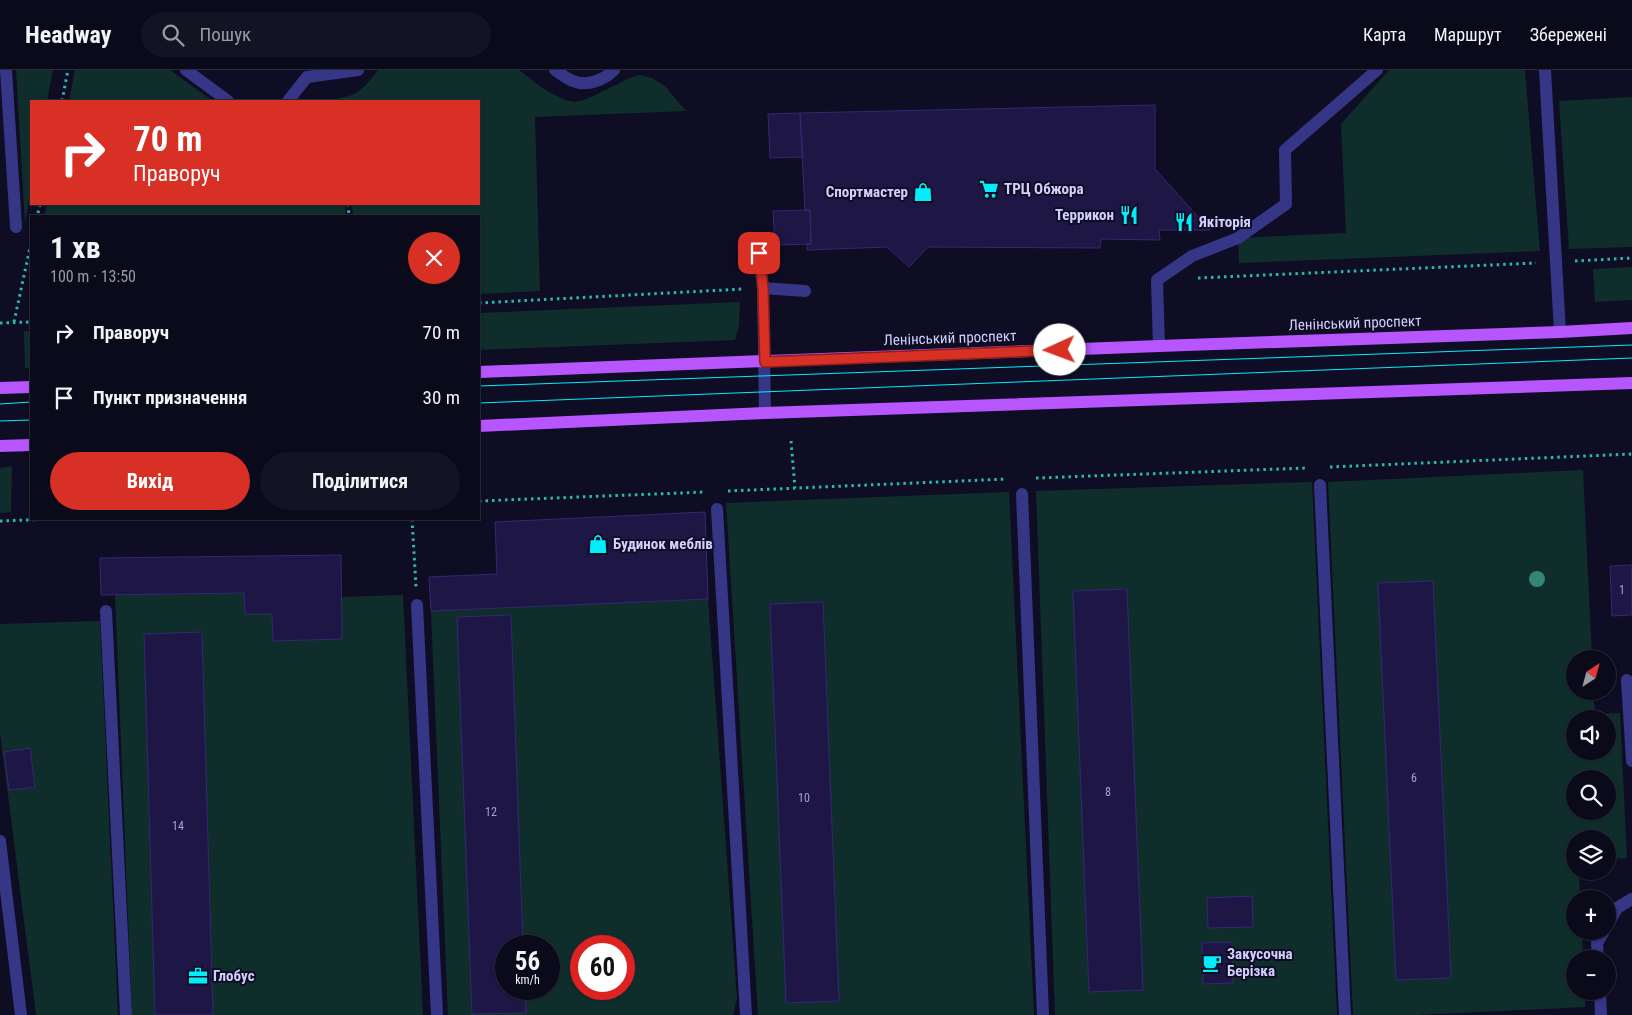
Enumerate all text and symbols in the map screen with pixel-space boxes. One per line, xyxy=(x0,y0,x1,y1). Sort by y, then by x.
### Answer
search box xyxy=(141,12,491,57)
text: Headway xyxy=(25,21,111,49)
icon: search xyxy=(159,21,187,49)
text: Пошук xyxy=(199,23,251,46)
text: Карта xyxy=(1363,24,1406,45)
text: Маршрут xyxy=(1434,24,1502,45)
text: Збережені xyxy=(1530,24,1607,45)
text: 70 m xyxy=(133,119,202,160)
icon: right xyxy=(50,120,115,185)
text: Праворуч xyxy=(133,161,221,186)
supermarket icon: ТРЦ Обжора xyxy=(978,178,1000,200)
place label: ТРЦ Обжора xyxy=(1004,180,1084,198)
shop icon: Спортмастер xyxy=(912,181,934,203)
place label: Спортмастер xyxy=(826,183,908,201)
restaurant icon: Террикон xyxy=(1118,204,1140,226)
place label: Террикон xyxy=(1055,206,1114,224)
restaurant icon: Якіторія xyxy=(1173,211,1195,233)
place label: Якіторія xyxy=(1198,213,1251,231)
text: 1 хв xyxy=(50,230,101,265)
button: close xyxy=(408,232,460,284)
pin xyxy=(738,232,780,274)
icon: arrive xyxy=(745,239,773,267)
text: 100 m · 13:50 xyxy=(50,267,136,286)
street label: Ленінський проспект xyxy=(1288,312,1422,334)
icon: right xyxy=(50,319,78,347)
text: Праворуч xyxy=(93,321,169,344)
text: 70 m xyxy=(423,321,460,344)
position arrow xyxy=(1033,323,1085,375)
street label: Ленінський проспект xyxy=(883,327,1017,349)
icon: arrive xyxy=(50,384,78,412)
text: Пункт призначення xyxy=(93,386,247,409)
text: 30 m xyxy=(423,386,460,409)
button: Вихід xyxy=(50,452,250,510)
button: Поділитися xyxy=(260,452,460,510)
shop icon: Будинок меблів xyxy=(587,533,609,555)
place label: Будинок меблів xyxy=(613,535,713,553)
house number: 1 xyxy=(1619,583,1625,597)
north arrow xyxy=(1566,650,1616,700)
map controls xyxy=(1566,650,1616,1000)
button: sound xyxy=(1566,710,1616,760)
button: search xyxy=(1566,770,1616,820)
house number: 6 xyxy=(1411,771,1417,785)
house number: 8 xyxy=(1105,785,1111,799)
house number: 10 xyxy=(798,791,810,805)
house number: 12 xyxy=(485,805,497,819)
house number: 14 xyxy=(172,819,184,833)
button: layers xyxy=(1566,830,1616,880)
button: + xyxy=(1566,890,1616,940)
speed limit sign: 60 xyxy=(570,935,635,1000)
place label: Закусочна Берізка xyxy=(1227,945,1293,980)
text: 56 xyxy=(515,947,540,976)
button: − xyxy=(1566,950,1616,1000)
cafe icon: Закусочна Берізка xyxy=(1201,952,1223,974)
office icon: Глобус xyxy=(187,965,209,987)
place label: Глобус xyxy=(213,967,255,985)
text: km/h xyxy=(515,973,540,987)

